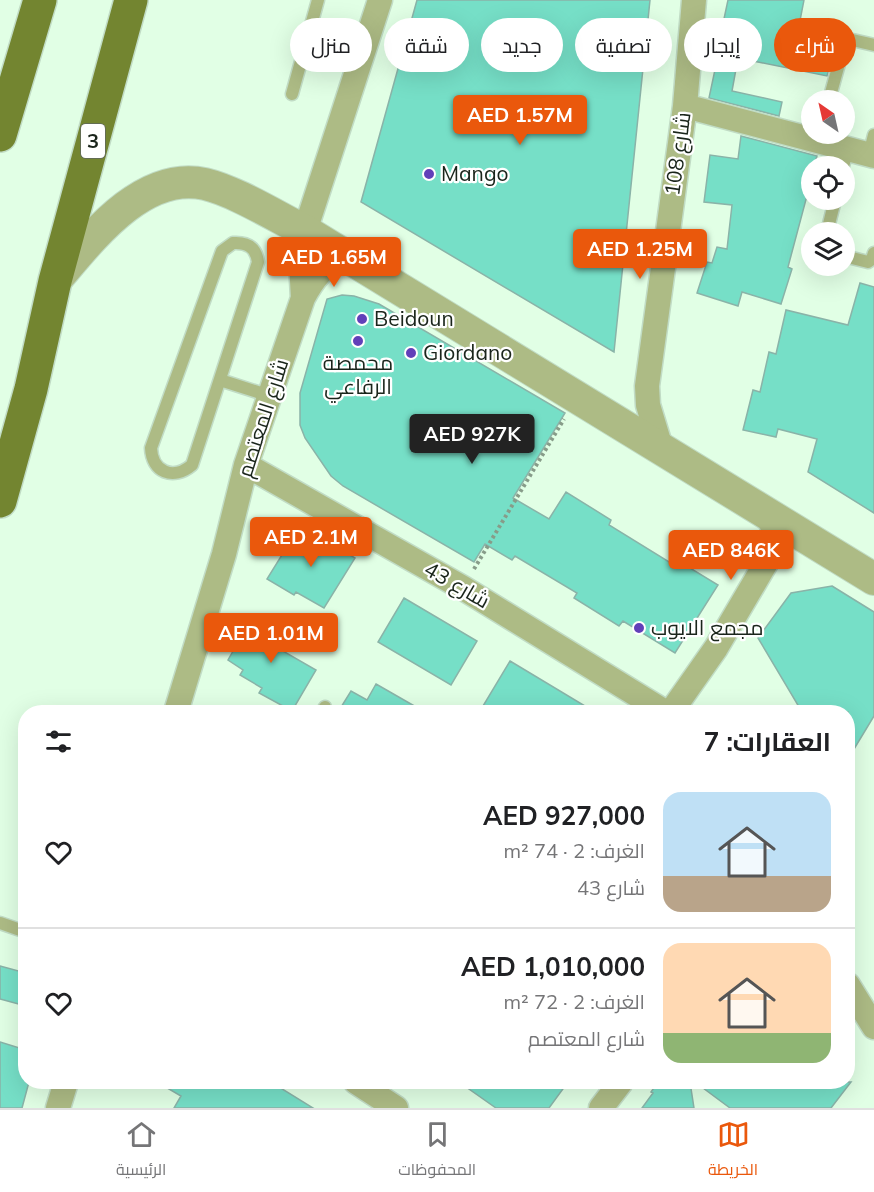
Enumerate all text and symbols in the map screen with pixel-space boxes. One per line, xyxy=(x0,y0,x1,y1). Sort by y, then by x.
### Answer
chip: منزل xyxy=(290,18,372,72)
chip: شقة xyxy=(384,18,469,72)
chip: جديد xyxy=(481,18,563,72)
chip: تصفية xyxy=(575,18,672,72)
chip: إيجار xyxy=(684,18,762,72)
chip: شراء xyxy=(774,18,856,72)
north arrow xyxy=(801,90,855,144)
map controls xyxy=(801,90,855,276)
pin: AED 1.57M xyxy=(451,95,589,146)
text: AED 1.57M xyxy=(467,102,573,127)
street label: شارع 108 xyxy=(658,110,698,198)
road number: 3 xyxy=(81,124,105,158)
button: locate xyxy=(801,156,855,210)
place label: Mango xyxy=(441,160,509,186)
marker: Mango xyxy=(422,167,436,181)
button: layers xyxy=(801,222,855,276)
pin: AED 1.25M xyxy=(571,229,709,280)
text: AED 1.25M xyxy=(587,236,693,261)
pin: AED 1.65M xyxy=(265,237,403,288)
text: AED 1.65M xyxy=(281,244,387,269)
place label: Beidoun xyxy=(374,305,454,331)
marker: Beidoun xyxy=(355,312,369,326)
marker: محمصة الرفاعي xyxy=(351,334,365,348)
place label: Giordano xyxy=(423,339,512,365)
marker: Giordano xyxy=(404,346,418,360)
place label: محمصة الرفاعي xyxy=(323,349,393,403)
street label: شارع المعتصم xyxy=(231,355,295,481)
pin: AED 927K xyxy=(410,414,534,465)
text: AED 927K xyxy=(424,421,520,446)
pin: AED 2.1M xyxy=(249,517,373,568)
text: AED 2.1M xyxy=(264,524,358,549)
pin: AED 846K xyxy=(669,530,793,581)
text: AED 846K xyxy=(683,537,779,562)
street label: شارع 43 xyxy=(419,555,495,615)
pin: AED 1.01M xyxy=(202,613,340,664)
place label: مجمع الايوب xyxy=(651,614,764,642)
text: AED 1.01M xyxy=(218,620,324,645)
marker: مجمع الايوب xyxy=(632,621,646,635)
icon: filters xyxy=(42,725,75,758)
text: العقارات: 7 xyxy=(704,725,831,758)
text: AED 927,000 xyxy=(483,799,645,832)
icon: home xyxy=(711,816,783,888)
icon: heart xyxy=(42,836,75,869)
text: الغرف: 2 · 74 m² xyxy=(503,838,645,863)
text: شارع 43 xyxy=(577,875,645,900)
text: AED 1,010,000 xyxy=(461,950,645,983)
icon: home xyxy=(711,967,783,1039)
icon: heart xyxy=(42,987,75,1020)
text: الغرف: 2 · 72 m² xyxy=(503,989,645,1014)
text: شارع المعتصم xyxy=(528,1026,645,1051)
tab: الرئيسية xyxy=(116,1118,166,1184)
tab: المحفوظات xyxy=(398,1118,476,1184)
tab: الخريطة xyxy=(708,1118,758,1184)

